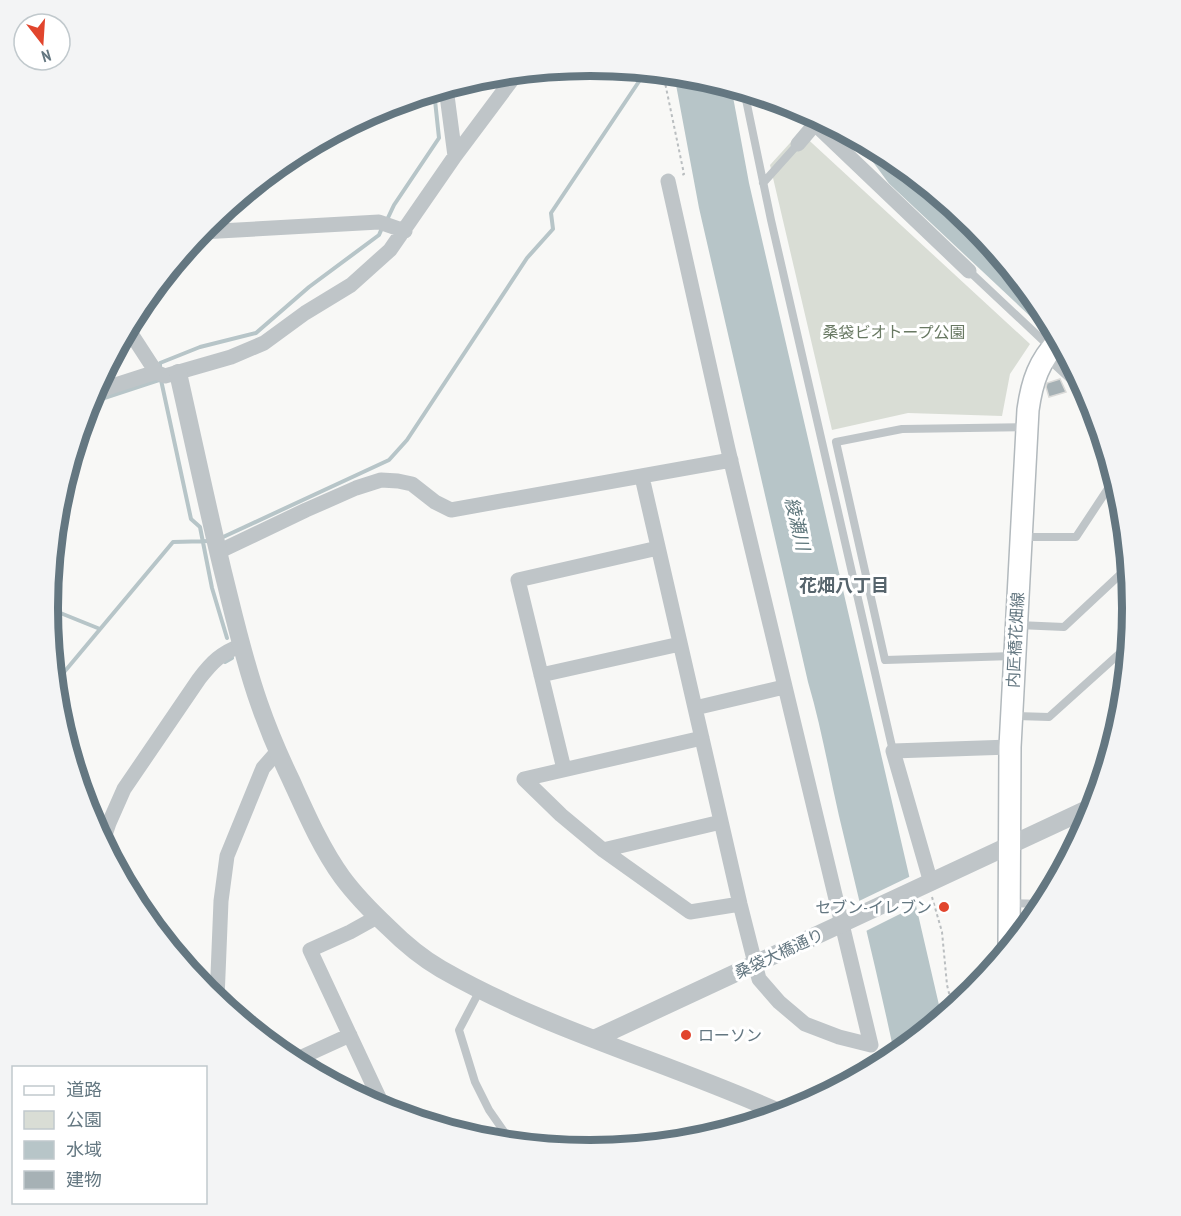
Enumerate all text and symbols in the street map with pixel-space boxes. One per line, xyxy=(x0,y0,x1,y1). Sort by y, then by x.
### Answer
north arrow xyxy=(12,12,72,72)
text: N xyxy=(39,46,53,67)
park label: 桑袋ビオトープ公園 xyxy=(822,322,966,342)
water label: 綾瀬川 xyxy=(780,495,815,555)
district label: 花畑八丁目 xyxy=(799,574,889,597)
street label: 内匠橋花畑線 xyxy=(1003,592,1027,688)
place label: セブン-イレブン xyxy=(815,897,932,917)
marker: セブン-イレブン xyxy=(937,900,951,914)
street label: 桑袋大橋通り xyxy=(731,924,827,982)
place label: ローソン xyxy=(698,1025,762,1045)
marker: ローソン xyxy=(679,1028,693,1042)
legend xyxy=(12,1066,207,1204)
text: 道路 xyxy=(66,1078,102,1101)
text: 公園 xyxy=(66,1108,102,1131)
text: 水域 xyxy=(66,1138,102,1161)
text: 建物 xyxy=(66,1168,102,1191)

